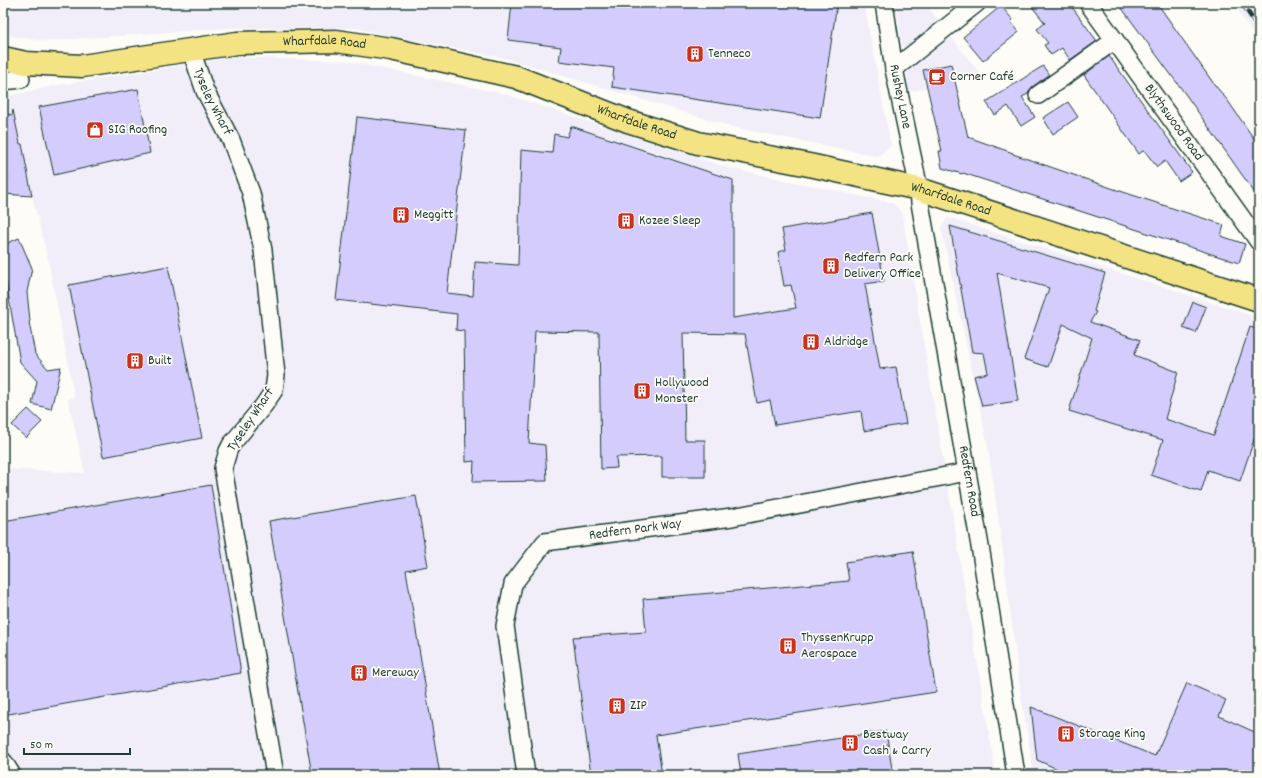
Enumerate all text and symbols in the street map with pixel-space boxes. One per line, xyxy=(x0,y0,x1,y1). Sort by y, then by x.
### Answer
street label: Wharfdale Road xyxy=(283,31,367,55)
building icon: Tenneco xyxy=(685,44,705,64)
place label: Tenneco xyxy=(708,44,751,64)
street label: Rushey Lane xyxy=(883,63,916,131)
street label: Tyseley Wharf xyxy=(188,65,237,140)
cafe icon: Corner Café xyxy=(927,67,947,87)
place label: Corner Café xyxy=(950,67,1014,87)
street label: Blythswood Road xyxy=(1139,80,1208,165)
street label: Wharfdale Road xyxy=(594,100,679,146)
shop icon: SIG Roofing xyxy=(85,120,105,140)
place label: SIG Roofing xyxy=(108,120,167,140)
street label: Wharfdale Road xyxy=(909,177,994,222)
building icon: Meggitt xyxy=(391,205,411,225)
place label: Meggitt xyxy=(414,205,454,225)
building icon: Kozee Sleep xyxy=(616,211,636,231)
place label: Kozee Sleep xyxy=(639,211,701,231)
place label: Redfern Park Delivery Office xyxy=(844,248,921,284)
building icon: Redfern Park Delivery Office xyxy=(821,256,841,276)
building icon: Aldridge xyxy=(801,332,821,352)
place label: Aldridge xyxy=(824,332,868,352)
building icon: Built xyxy=(125,351,145,371)
place label: Built xyxy=(148,351,172,371)
place label: Hollywood Monster xyxy=(655,373,709,409)
building icon: Hollywood Monster xyxy=(632,381,652,401)
street label: Tyseley Wharf xyxy=(222,383,280,456)
street label: Redfern Road xyxy=(953,444,985,518)
street label: Redfern Park Way xyxy=(588,514,683,546)
place label: ThyssenKrupp Aerospace xyxy=(801,628,874,664)
building icon: ThyssenKrupp Aerospace xyxy=(778,636,798,656)
building icon: Mereway xyxy=(349,663,369,683)
place label: Mereway xyxy=(372,663,419,683)
building icon: ZIP xyxy=(607,696,627,716)
place label: ZIP xyxy=(630,696,647,716)
building icon: Storage King xyxy=(1056,724,1076,744)
place label: Storage King xyxy=(1079,724,1145,744)
place label: Bestway Cash & Carry xyxy=(863,725,931,761)
scale bar xyxy=(24,730,130,756)
building icon: Bestway Cash & Carry xyxy=(840,733,860,753)
text: 50 m xyxy=(30,737,53,754)

